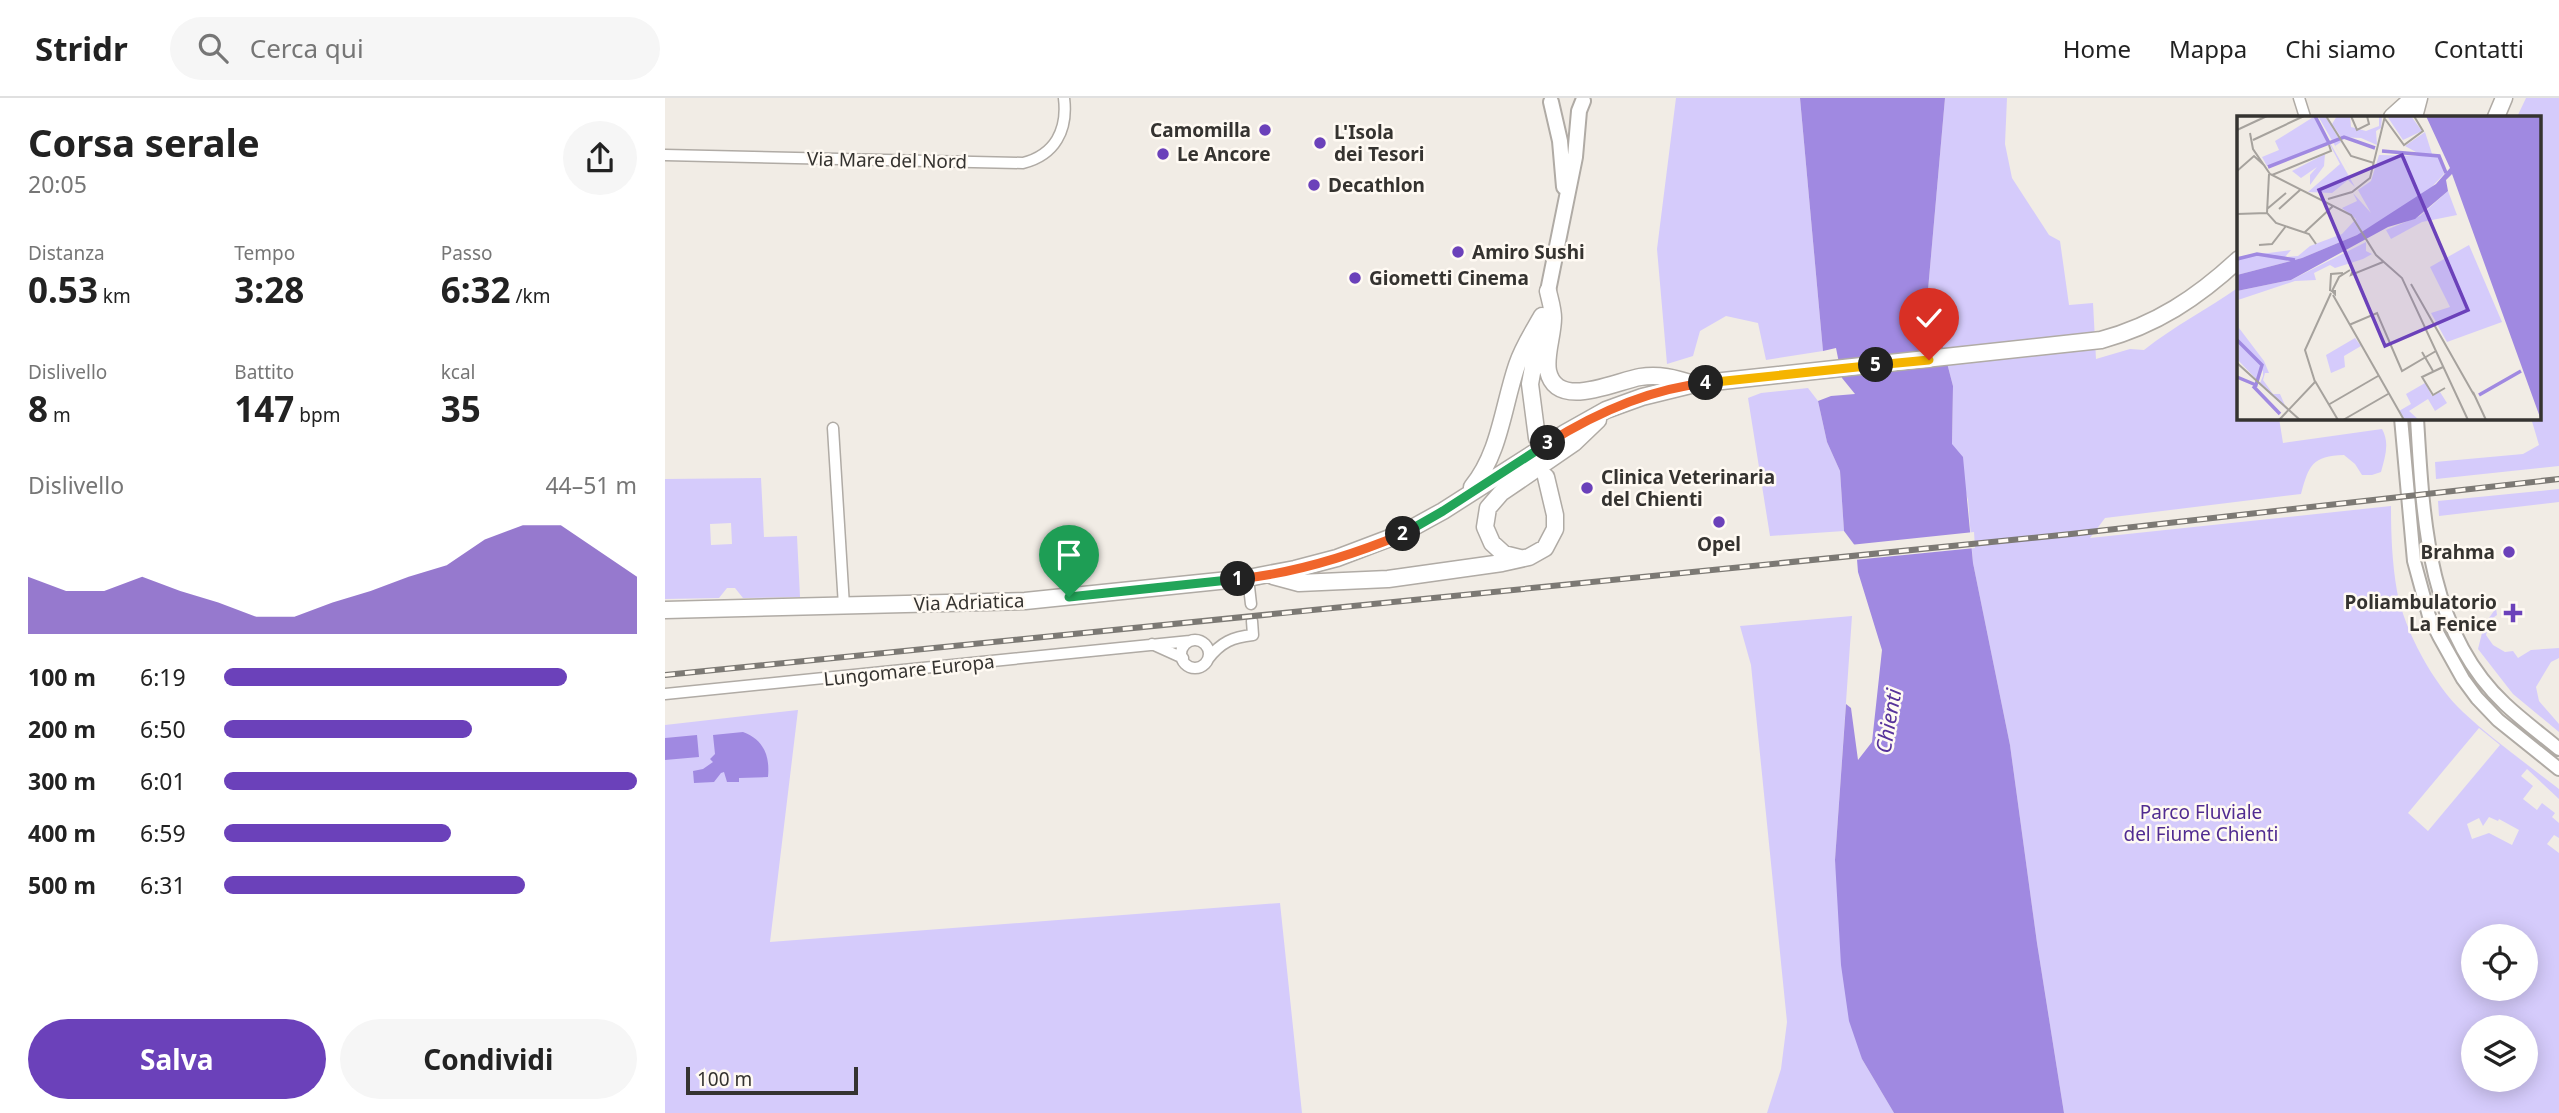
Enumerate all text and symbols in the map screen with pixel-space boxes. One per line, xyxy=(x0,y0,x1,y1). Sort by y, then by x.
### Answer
search box xyxy=(170,17,660,80)
text: Stridr xyxy=(35,26,128,71)
icon: search xyxy=(194,29,232,67)
text: Cerca qui xyxy=(250,30,364,66)
text: Home xyxy=(2063,32,2131,65)
text: Mappa xyxy=(2169,32,2247,65)
text: Chi siamo xyxy=(2285,32,2396,65)
text: Contatti xyxy=(2434,32,2524,65)
text: Corsa serale xyxy=(28,116,260,168)
inset map xyxy=(2237,116,2541,420)
place label: Camomilla xyxy=(1150,117,1251,143)
place label: L'Isola dei Tesori xyxy=(1334,119,1425,167)
button: share xyxy=(563,121,637,195)
marker: Camomilla xyxy=(1257,122,1273,138)
marker: L'Isola dei Tesori xyxy=(1312,135,1328,151)
place label: Le Ancore xyxy=(1177,141,1271,167)
street label: Via Mare del Nord xyxy=(807,146,967,174)
marker: Le Ancore xyxy=(1155,146,1171,162)
text: 20:05 xyxy=(28,168,87,200)
place label: Decathlon xyxy=(1328,172,1425,198)
marker: Decathlon xyxy=(1306,177,1322,193)
place label: Amiro Sushi xyxy=(1472,239,1585,265)
text: Distanza xyxy=(28,240,105,266)
text: Tempo xyxy=(234,240,295,266)
text: Passo xyxy=(441,240,493,266)
marker: Amiro Sushi xyxy=(1450,244,1466,260)
place label: Giometti Cinema xyxy=(1369,265,1529,291)
text: 0.53 xyxy=(28,266,98,313)
text: 3:28 xyxy=(234,266,304,313)
text: 6:32 xyxy=(441,266,511,313)
marker: Giometti Cinema xyxy=(1347,270,1363,286)
text: km xyxy=(98,283,131,309)
text: /km xyxy=(511,283,550,309)
pin xyxy=(1899,288,1959,360)
icon: check xyxy=(1910,299,1948,337)
pin: 5 xyxy=(1859,348,1893,382)
text: 5 xyxy=(1870,351,1881,377)
text: Dislivello xyxy=(28,359,107,385)
text: Battito xyxy=(234,359,294,385)
text: kcal xyxy=(441,359,475,385)
pin: 4 xyxy=(1689,366,1723,400)
text: 4 xyxy=(1700,369,1711,395)
text: 8 xyxy=(28,385,48,432)
text: 147 xyxy=(234,385,294,432)
text: 35 xyxy=(441,385,481,432)
text: m xyxy=(48,402,71,428)
text: bpm xyxy=(294,402,340,428)
pin: 3 xyxy=(1531,426,1565,460)
text: 3 xyxy=(1542,429,1553,455)
place label: Clinica Veterinaria del Chienti xyxy=(1601,464,1775,512)
text: Dislivello xyxy=(28,469,124,501)
text: 44–51 m xyxy=(545,469,637,501)
marker: Clinica Veterinaria del Chienti xyxy=(1579,480,1595,496)
marker: Opel xyxy=(1711,514,1727,530)
pin: 2 xyxy=(1385,516,1421,551)
text: 2 xyxy=(1397,520,1408,546)
pin xyxy=(1039,525,1099,597)
place label: Opel xyxy=(1697,531,1741,557)
icon: arrive xyxy=(1050,536,1088,574)
place label: Brahma xyxy=(2421,539,2495,565)
marker: Brahma xyxy=(2501,544,2517,560)
pin: 1 xyxy=(1221,561,1255,596)
text: 1 xyxy=(1232,565,1243,591)
street label: Via Adriatica xyxy=(913,587,1025,617)
place label: Poliambulatorio La Fenice xyxy=(2345,589,2497,637)
marker: Poliambulatorio La Fenice xyxy=(2503,603,2523,623)
street label: Lungomare Europa xyxy=(822,648,996,692)
text: 100 m xyxy=(28,661,96,693)
text: 6:19 xyxy=(140,661,186,693)
water label: Chienti xyxy=(1869,686,1908,755)
text: 200 m xyxy=(28,713,96,745)
text: 6:50 xyxy=(140,713,186,745)
text: 300 m xyxy=(28,765,96,797)
text: 6:01 xyxy=(140,765,186,797)
park label: Parco Fluviale del Fiume Chienti xyxy=(2123,799,2279,847)
text: 400 m xyxy=(28,817,96,849)
text: 6:59 xyxy=(140,817,186,849)
text: 500 m xyxy=(28,869,96,901)
text: 6:31 xyxy=(140,869,186,901)
map controls xyxy=(2461,924,2538,1092)
button: locate xyxy=(2461,924,2538,1001)
button: layers xyxy=(2461,1015,2538,1092)
button: Salva xyxy=(28,1019,326,1099)
button: Condividi xyxy=(340,1019,637,1099)
scale bar xyxy=(686,1064,857,1096)
text: 100 m xyxy=(697,1066,752,1092)

